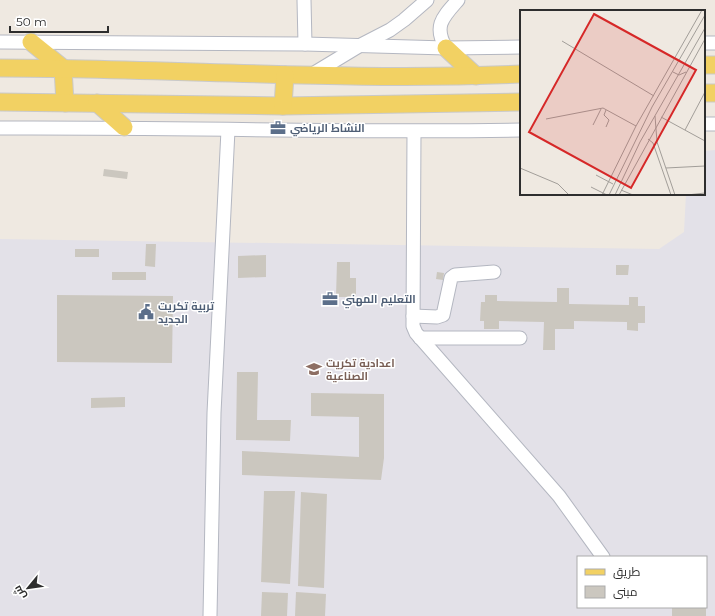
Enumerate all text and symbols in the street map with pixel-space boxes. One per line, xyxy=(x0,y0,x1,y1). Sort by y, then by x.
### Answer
scale bar xyxy=(10,8,108,34)
inset map xyxy=(520,10,705,195)
text: 50 m xyxy=(16,14,47,29)
office icon: النشاط الرياضي xyxy=(269,119,287,137)
place label: النشاط الرياضي xyxy=(290,121,365,137)
office icon: التعليم المهني xyxy=(321,290,339,308)
place label: التعليم المهني xyxy=(342,292,416,309)
place label: تربية تكريت الجديد xyxy=(158,299,215,326)
public building icon: تربية تكريت الجديد xyxy=(137,303,155,321)
place label: اعدادية تكريت الصناعية xyxy=(326,356,395,383)
school or university icon: اعدادية تكريت الصناعية xyxy=(305,360,323,378)
legend xyxy=(577,556,707,608)
text: طريق xyxy=(613,564,641,579)
north arrow xyxy=(8,568,48,608)
text: ش xyxy=(10,583,29,602)
text: مبنى xyxy=(613,584,638,599)

